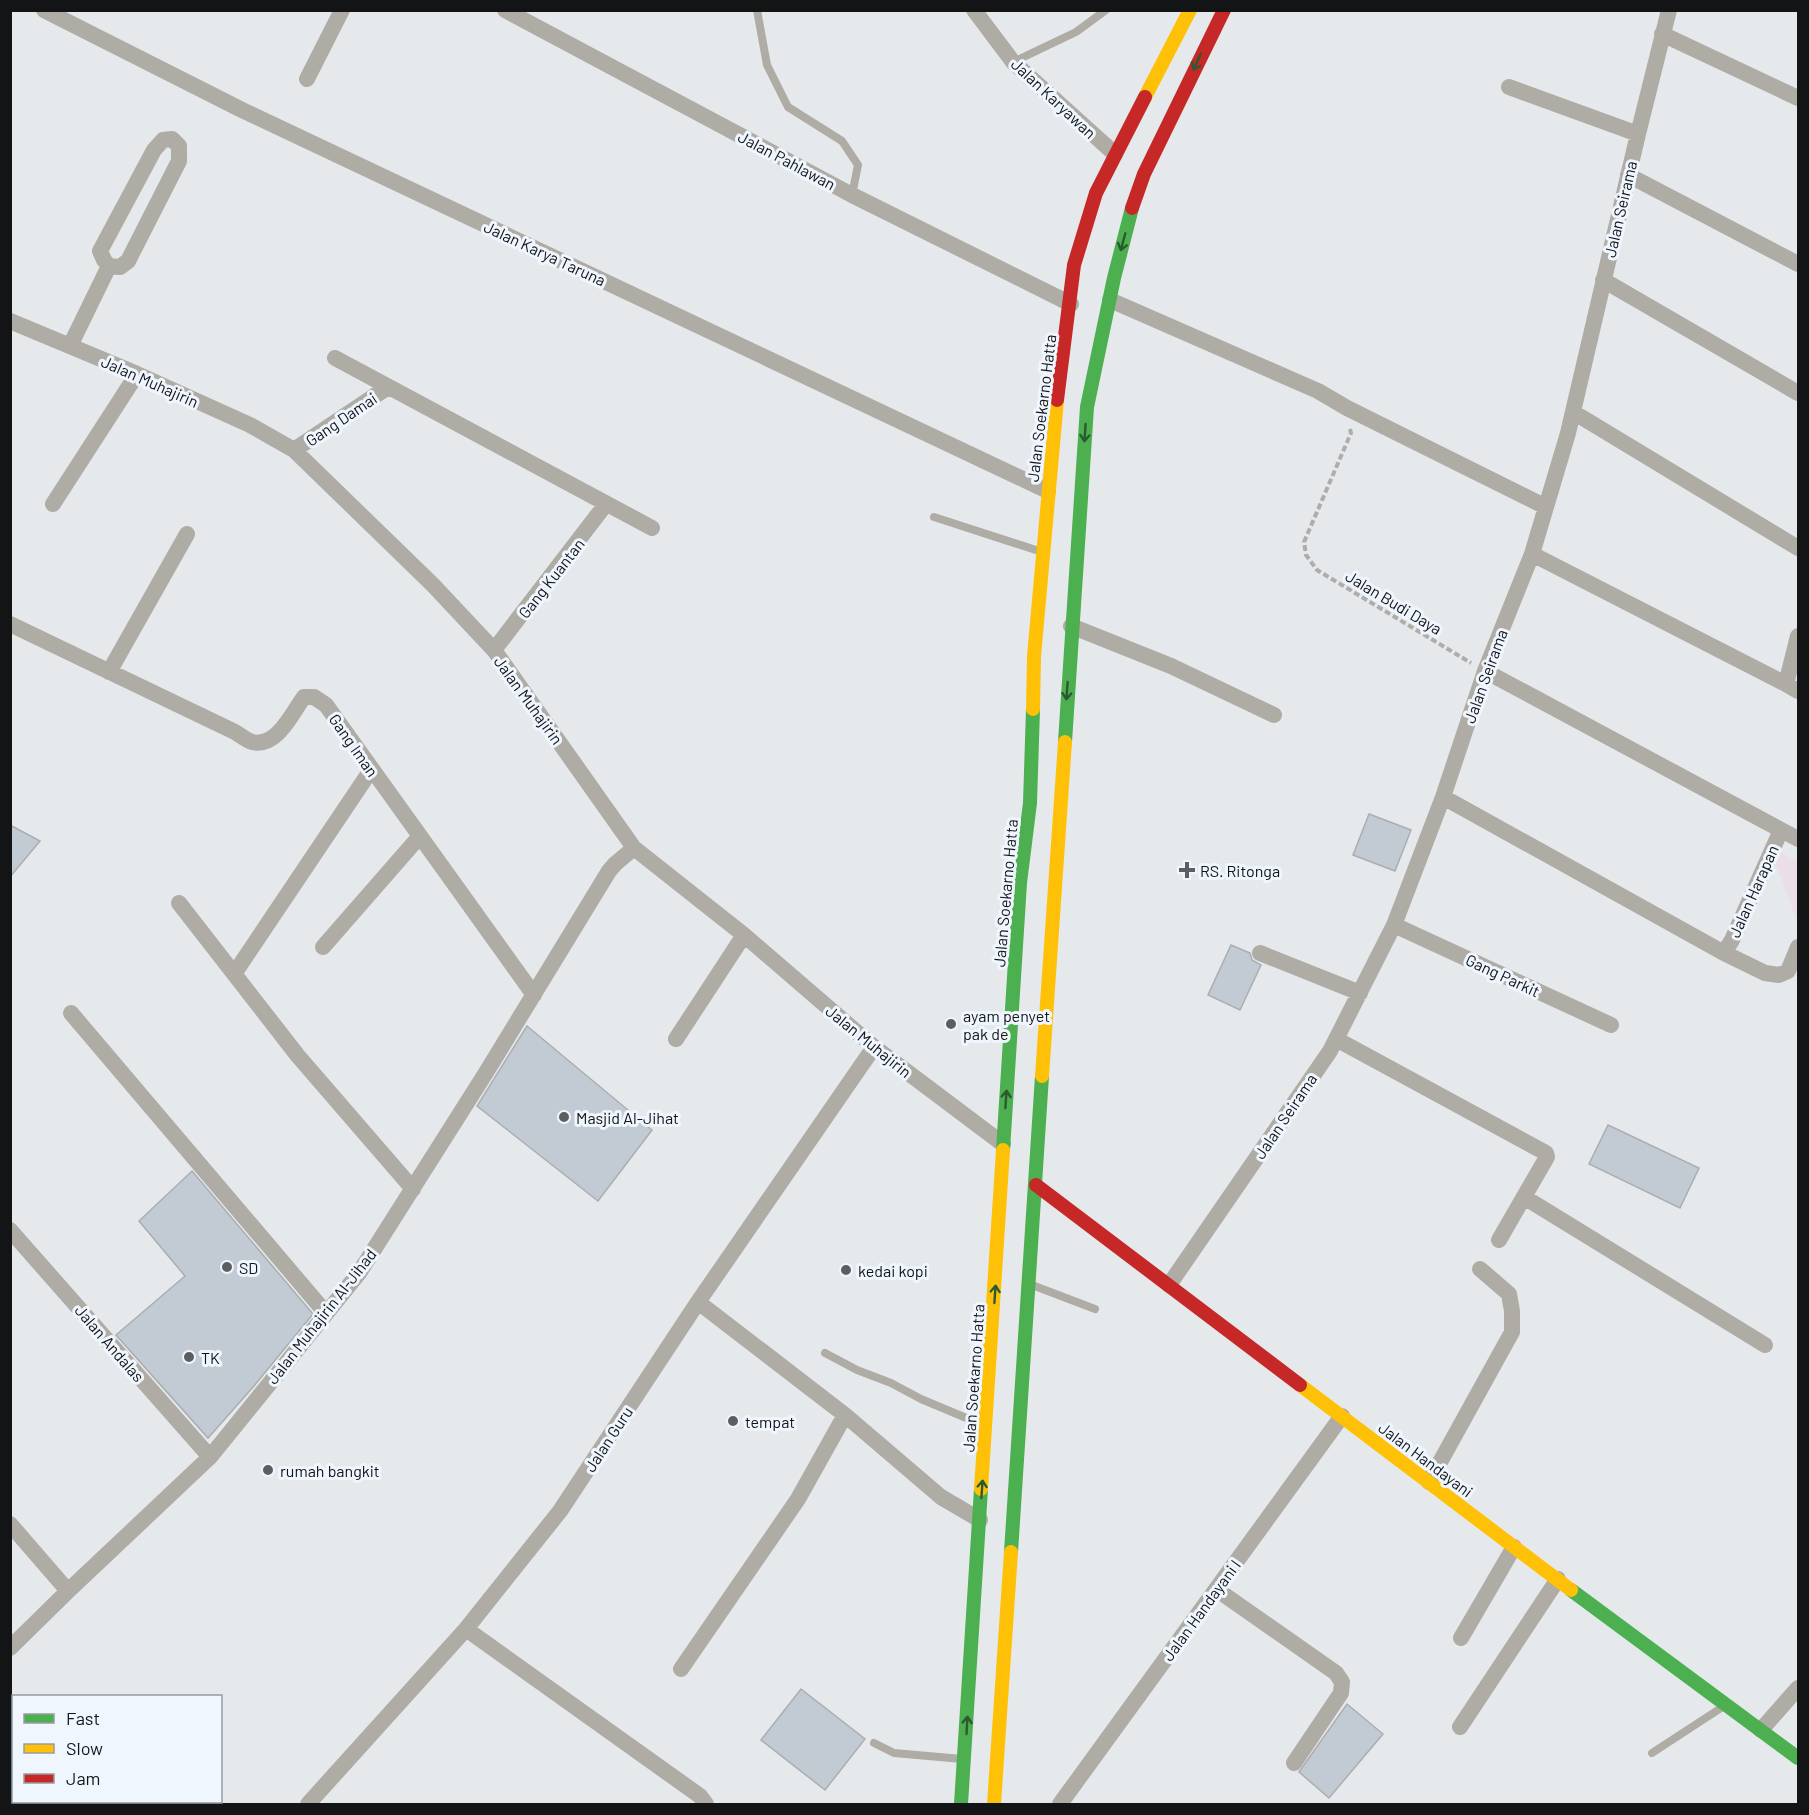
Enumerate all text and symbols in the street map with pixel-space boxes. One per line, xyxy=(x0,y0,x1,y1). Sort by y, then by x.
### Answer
one-way arrow xyxy=(1190,53,1202,71)
street label: Jalan Karyawan xyxy=(1008,54,1100,142)
street label: Jalan Pahlawan xyxy=(735,126,839,194)
street label: Jalan Seirama xyxy=(1600,159,1640,259)
street label: Jalan Karya Taruna xyxy=(481,216,609,290)
one-way arrow xyxy=(1117,232,1128,251)
street label: Jalan Soekarno Hatta xyxy=(1023,333,1059,483)
street label: Jalan Muhajirin xyxy=(98,351,202,411)
street label: Gang Damai xyxy=(302,388,380,450)
one-way arrow xyxy=(1080,423,1091,443)
street label: Gang Kuantan xyxy=(514,534,588,622)
street label: Jalan Budi Daya xyxy=(1342,566,1446,638)
street label: Jalan Seirama xyxy=(1459,627,1511,725)
street label: Jalan Muhajirin xyxy=(491,652,567,748)
one-way arrow xyxy=(1062,680,1073,700)
street label: Gang Iman xyxy=(325,710,383,780)
street label: Jalan Soekarno Hatta xyxy=(989,818,1021,968)
street label: Jalan Harapan xyxy=(1724,842,1782,940)
marker: RS. Ritonga xyxy=(1178,861,1196,879)
place label: RS. Ritonga xyxy=(1200,861,1280,880)
street label: Gang Parkit xyxy=(1463,950,1543,1000)
street label: Jalan Muhajirin xyxy=(822,1001,916,1081)
place label: ayam penyet pak de xyxy=(963,1006,1050,1043)
marker: ayam penyet pak de xyxy=(944,1017,958,1031)
street label: Jalan Seirama xyxy=(1250,1070,1320,1162)
one-way arrow xyxy=(1001,1090,1012,1110)
place label: Masjid Al-Jihat xyxy=(576,1108,679,1127)
marker: Masjid Al-Jihat xyxy=(557,1110,571,1124)
street label: Jalan Muhajirin Al-Jihad xyxy=(262,1245,380,1387)
place label: SD xyxy=(239,1258,258,1277)
marker: SD xyxy=(220,1260,234,1274)
place label: kedai kopi xyxy=(858,1261,928,1280)
marker: kedai kopi xyxy=(839,1263,853,1277)
one-way arrow xyxy=(989,1285,1000,1305)
street label: Jalan Andalas xyxy=(71,1301,149,1385)
street label: Jalan Soekarno Hatta xyxy=(958,1303,988,1453)
place label: TK xyxy=(201,1348,220,1367)
marker: TK xyxy=(182,1350,196,1364)
street label: Jalan Guru xyxy=(580,1403,636,1475)
place label: tempat xyxy=(745,1412,795,1431)
marker: tempat xyxy=(726,1414,740,1428)
street label: Jalan Handayani xyxy=(1375,1417,1477,1501)
place label: rumah bangkit xyxy=(280,1461,380,1480)
marker: rumah bangkit xyxy=(261,1463,275,1477)
one-way arrow xyxy=(977,1479,988,1499)
street label: Jalan Handayani I xyxy=(1158,1556,1244,1664)
legend xyxy=(12,1695,222,1803)
text: Fast xyxy=(66,1707,100,1729)
one-way arrow xyxy=(962,1716,973,1736)
text: Slow xyxy=(66,1737,103,1759)
text: Jam xyxy=(66,1767,100,1789)

